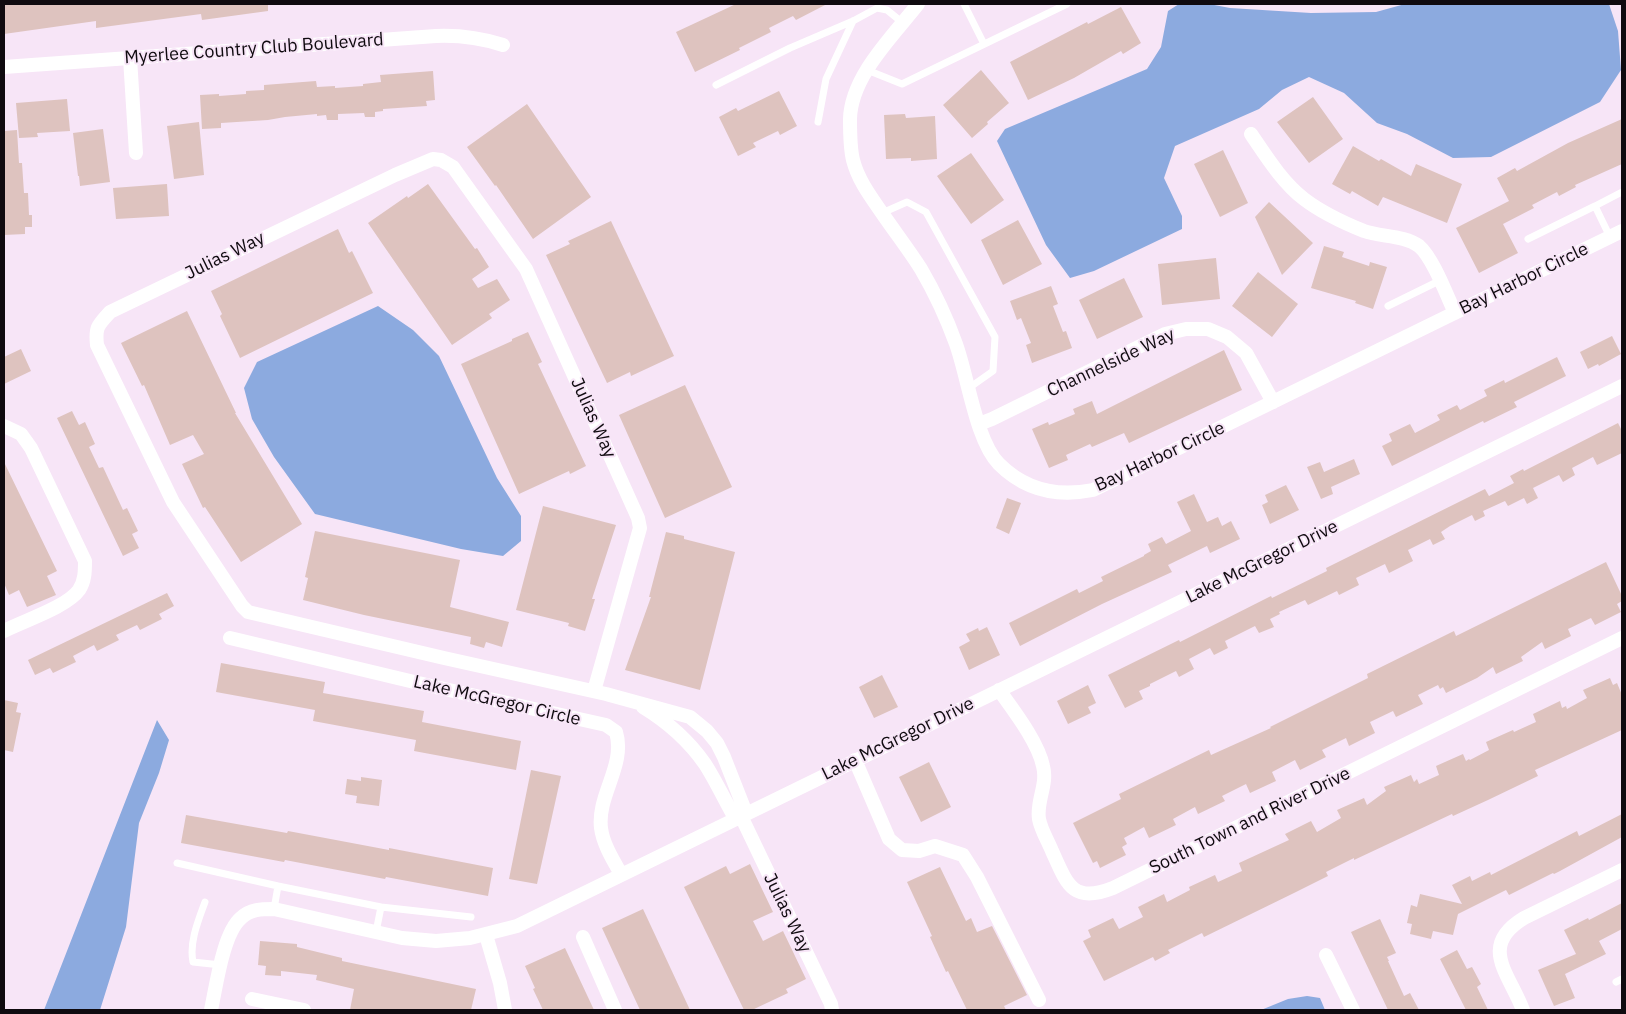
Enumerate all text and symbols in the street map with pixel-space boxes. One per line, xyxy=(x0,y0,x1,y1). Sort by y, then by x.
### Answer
street label: Myerlee Country Club Boulevard xyxy=(124,29,384,69)
street label: Julias Way xyxy=(182,227,268,285)
street label: Bay Harbor Circle xyxy=(1456,238,1592,320)
street label: Channelside Way xyxy=(1044,324,1178,402)
street label: Julias Way xyxy=(566,374,620,462)
street label: Bay Harbor Circle xyxy=(1092,417,1228,497)
street label: Lake McGregor Drive xyxy=(1182,516,1342,608)
street label: Lake McGregor Circle xyxy=(411,671,583,731)
street label: Lake McGregor Drive xyxy=(818,693,978,785)
street label: South Town and River Drive xyxy=(1146,763,1354,879)
street label: Julias Way xyxy=(758,870,816,956)

